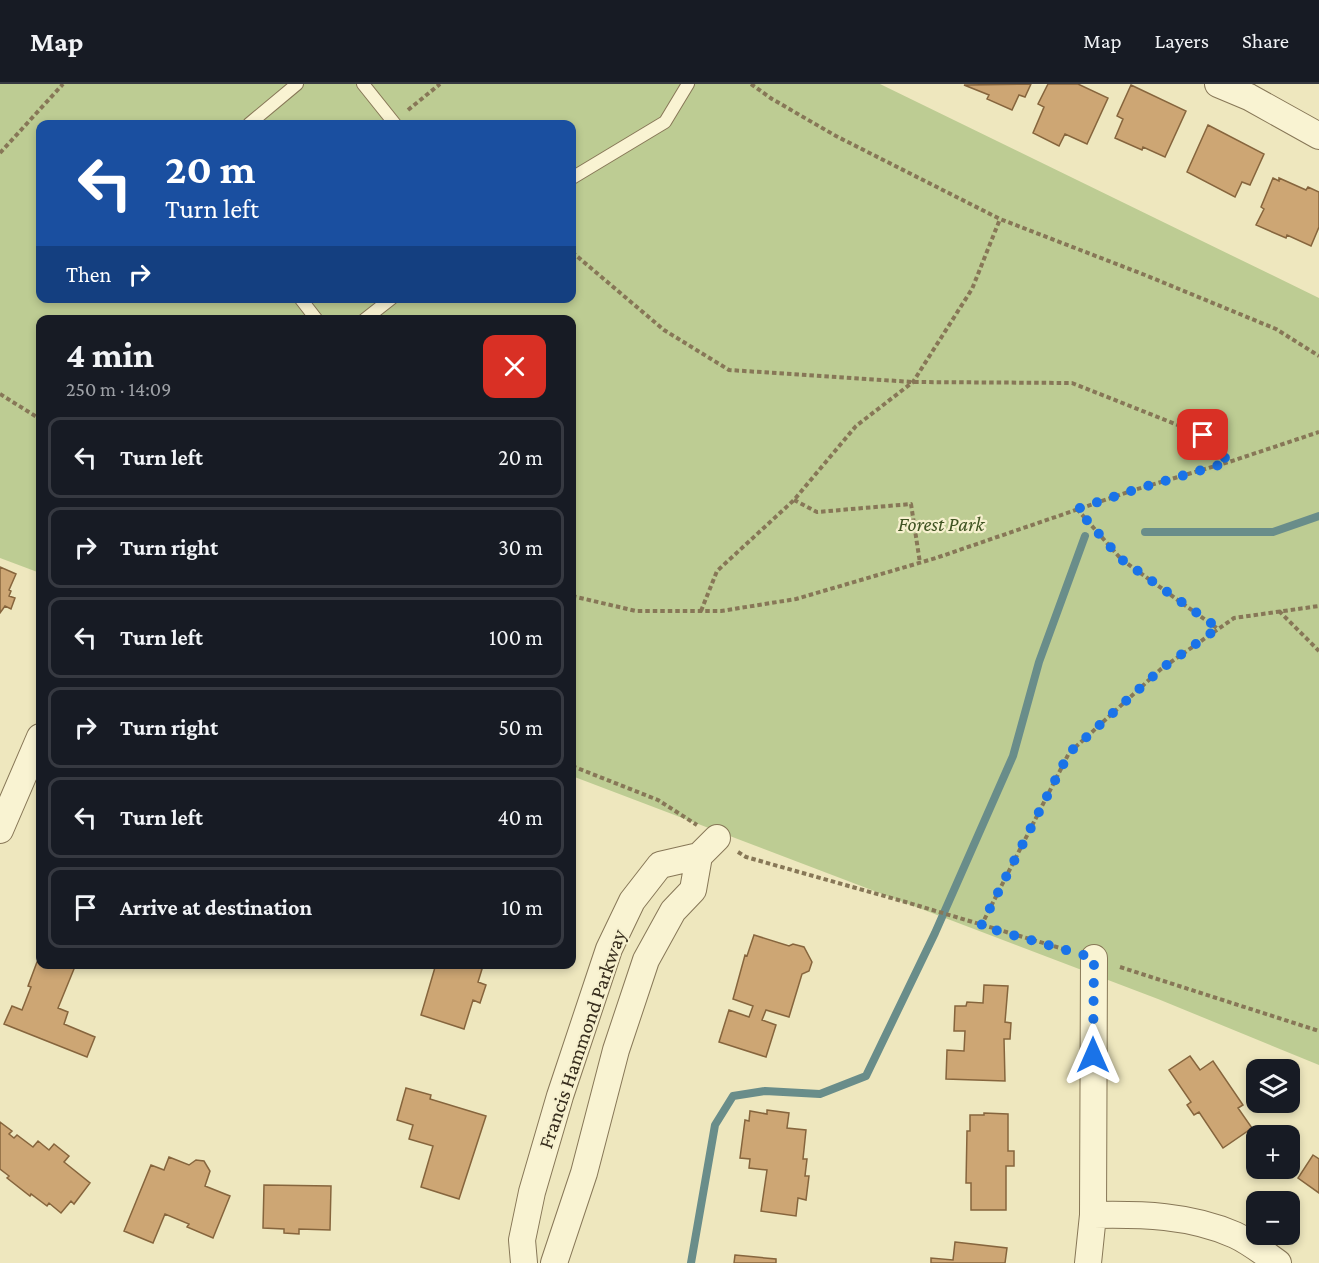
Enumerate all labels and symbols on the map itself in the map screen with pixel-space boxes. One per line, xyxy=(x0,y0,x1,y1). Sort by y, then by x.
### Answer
pin xyxy=(1177,409,1228,460)
park label: Forest Park xyxy=(898,512,985,536)
street label: Francis Hammond Parkway xyxy=(533,926,631,1152)
position arrow xyxy=(1061,1023,1125,1087)

